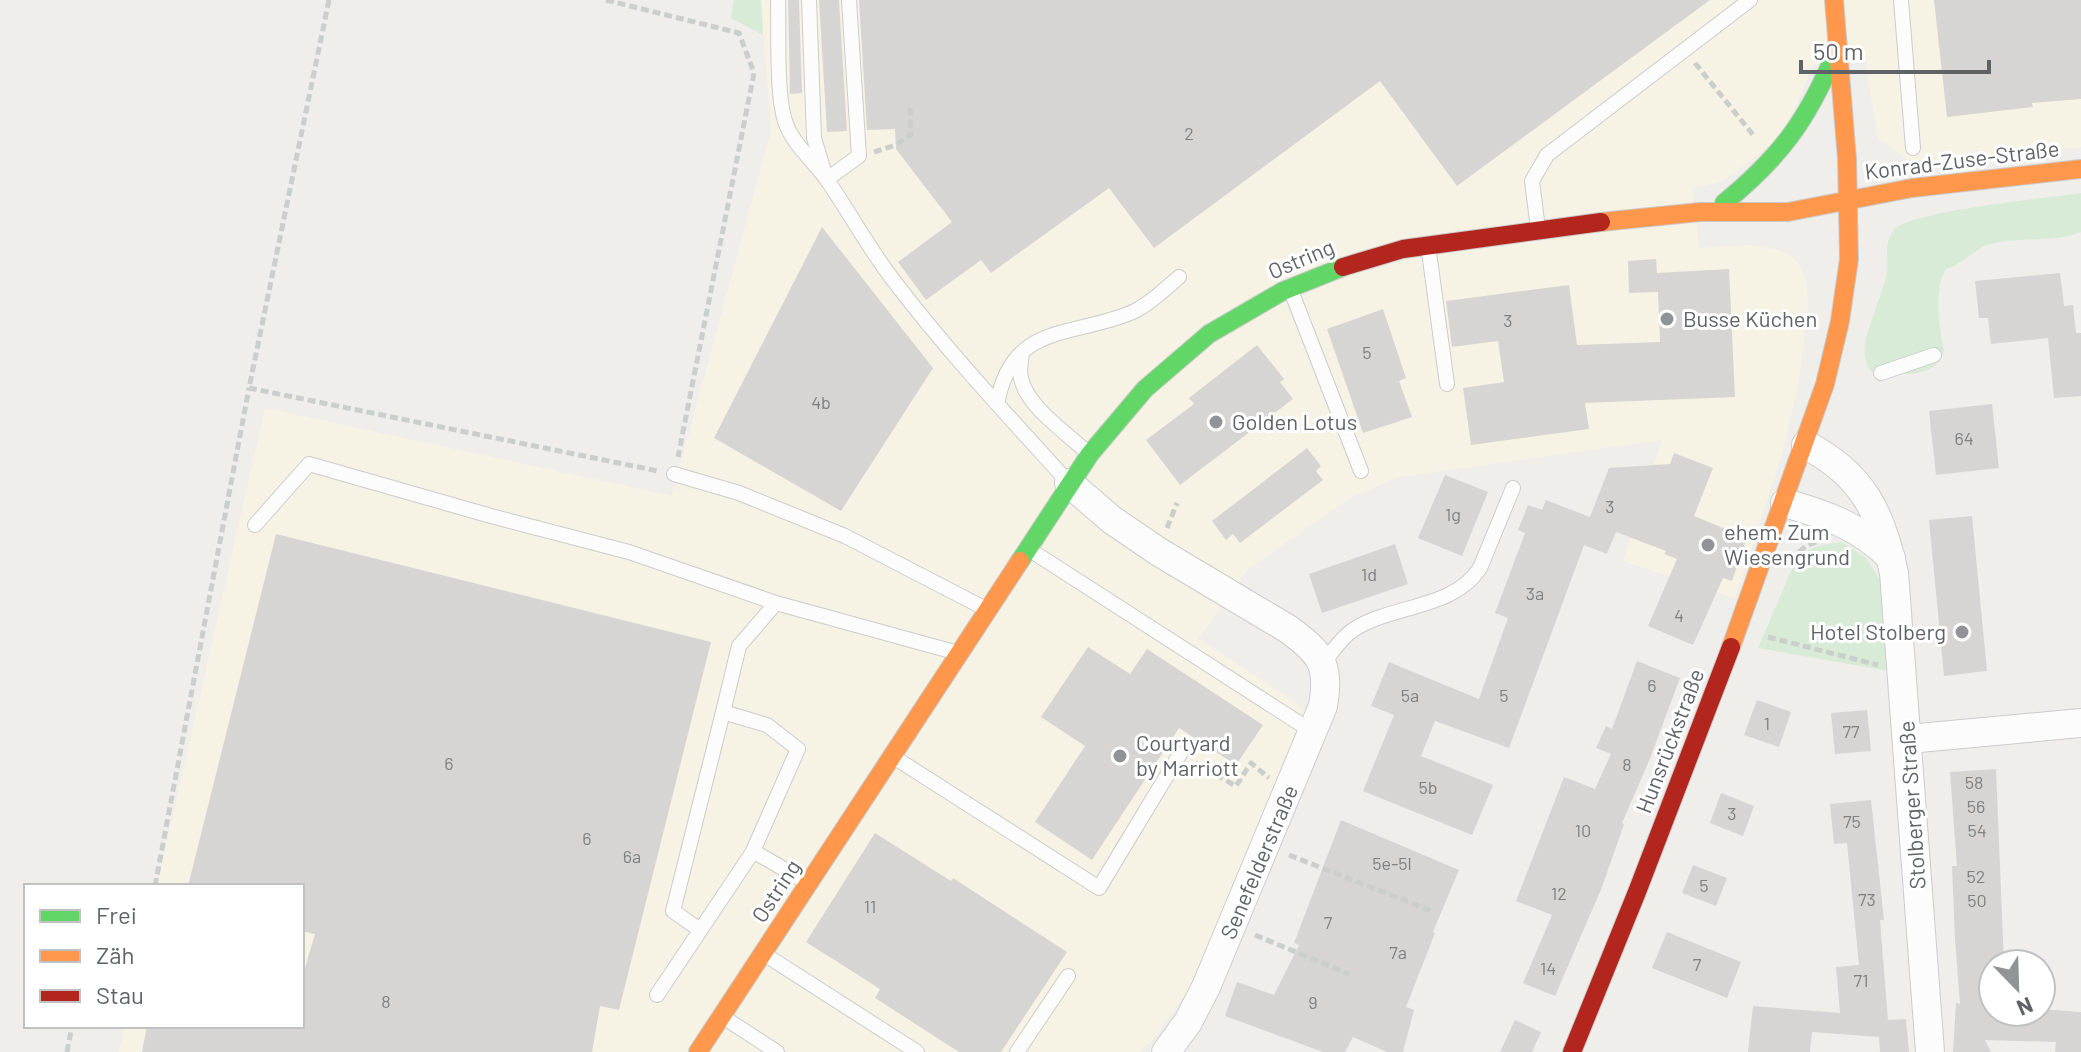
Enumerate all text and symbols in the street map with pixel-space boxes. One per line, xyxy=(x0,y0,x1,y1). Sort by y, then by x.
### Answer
scale bar xyxy=(1801,24,1989,74)
text: 50 m xyxy=(1813,36,1864,65)
house number: 2 xyxy=(1184,122,1194,144)
street label: Konrad-Zuse-Straße xyxy=(1863,134,2061,184)
street label: Ostring xyxy=(1264,233,1338,284)
place label: Busse Küchen xyxy=(1683,305,1817,331)
house number: 3 xyxy=(1503,309,1513,331)
marker: Busse Küchen xyxy=(1658,310,1676,328)
house number: 5 xyxy=(1362,341,1372,363)
house number: 4b xyxy=(811,391,831,413)
place label: Golden Lotus xyxy=(1232,408,1357,434)
marker: Golden Lotus xyxy=(1207,413,1225,431)
house number: 64 xyxy=(1954,427,1974,449)
house number: 3 xyxy=(1605,495,1615,517)
house number: 1g xyxy=(1445,503,1461,525)
place label: ehem. Zum Wiesengrund xyxy=(1724,518,1850,569)
marker: ehem. Zum Wiesengrund xyxy=(1699,536,1717,554)
house number: 1d xyxy=(1361,563,1377,585)
house number: 3a xyxy=(1526,582,1544,604)
house number: 4 xyxy=(1674,604,1684,626)
place label: Hotel Stolberg xyxy=(1810,618,1946,644)
marker: Hotel Stolberg xyxy=(1953,623,1971,641)
street label: Hunsrückstraße xyxy=(1630,665,1709,817)
house number: 6 xyxy=(1647,674,1657,696)
house number: 5a xyxy=(1401,684,1419,706)
house number: 5 xyxy=(1499,684,1509,706)
house number: 1 xyxy=(1764,712,1770,734)
house number: 77 xyxy=(1842,720,1860,742)
street label: Stolberger Straße xyxy=(1892,720,1930,890)
place label: Courtyard by Marriott xyxy=(1136,729,1239,780)
marker: Courtyard by Marriott xyxy=(1111,747,1129,765)
house number: 6 xyxy=(444,752,454,774)
house number: 8 xyxy=(1622,753,1632,775)
house number: 58 xyxy=(1965,771,1983,793)
house number: 5b xyxy=(1418,776,1438,798)
street label: Senefelderstraße xyxy=(1214,781,1302,943)
house number: 56 xyxy=(1967,795,1985,817)
house number: 3 xyxy=(1727,802,1737,824)
house number: 75 xyxy=(1843,810,1861,832)
house number: 10 xyxy=(1575,819,1591,841)
house number: 54 xyxy=(1967,819,1987,841)
house number: 6 xyxy=(582,827,592,849)
house number: 6a xyxy=(623,845,641,867)
house number: 5e-5l xyxy=(1372,852,1412,874)
street label: Ostring xyxy=(745,854,805,927)
house number: 52 xyxy=(1967,865,1985,887)
house number: 5 xyxy=(1699,874,1709,896)
house number: 12 xyxy=(1551,882,1567,904)
legend xyxy=(24,884,304,1028)
house number: 73 xyxy=(1858,888,1876,910)
house number: 50 xyxy=(1967,889,1987,911)
house number: 11 xyxy=(864,895,876,917)
text: Frei xyxy=(96,900,137,929)
house number: 7 xyxy=(1324,911,1333,933)
text: Zäh xyxy=(96,940,134,969)
house number: 7a xyxy=(1389,941,1407,963)
north arrow xyxy=(1977,948,2057,1028)
house number: 7 xyxy=(1693,953,1702,975)
house number: 14 xyxy=(1540,957,1556,979)
house number: 71 xyxy=(1854,969,1868,991)
text: Stau xyxy=(96,980,144,1009)
house number: 8 xyxy=(381,990,391,1012)
house number: 9 xyxy=(1308,991,1318,1013)
text: N xyxy=(2013,993,2037,1022)

